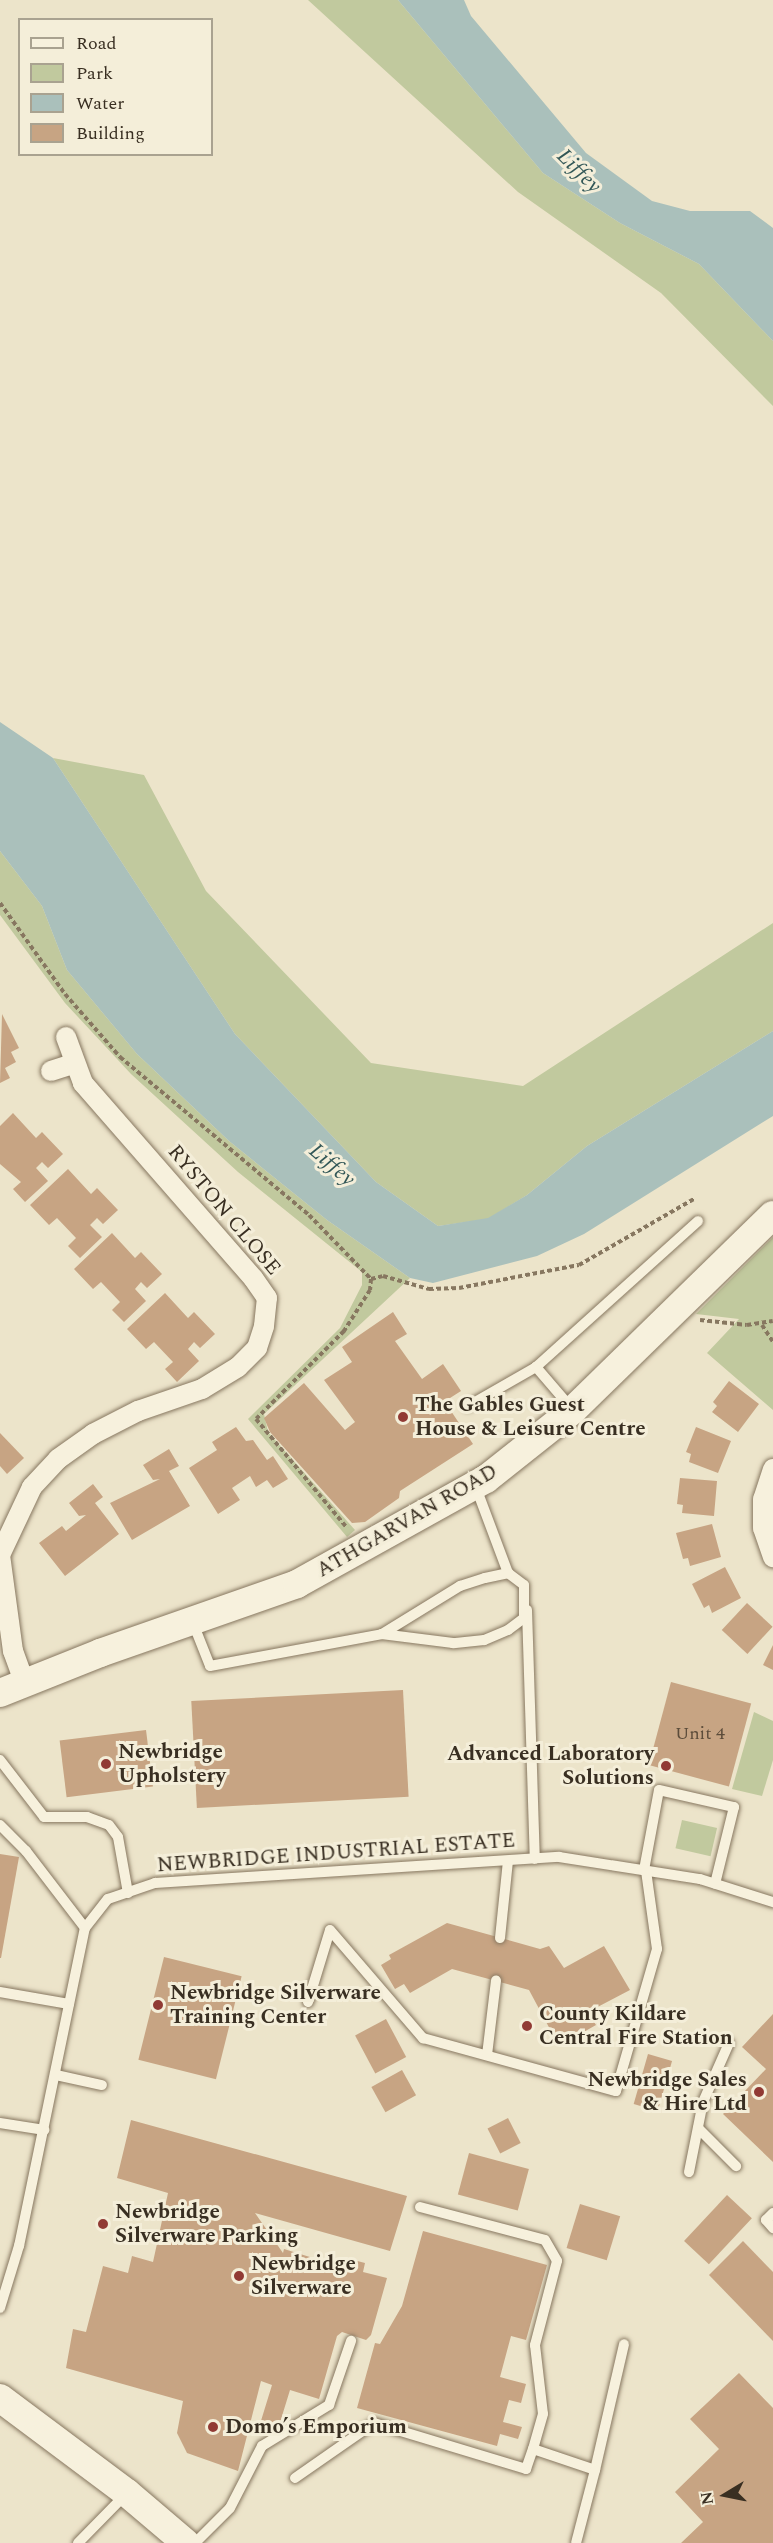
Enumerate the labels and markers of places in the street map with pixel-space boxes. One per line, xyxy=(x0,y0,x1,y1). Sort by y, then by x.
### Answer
place label: The Gables Guest House & Leisure Centre xyxy=(415,1392,646,1442)
marker: The Gables Guest House & Leisure Centre xyxy=(396,1410,410,1424)
place label: Newbridge Upholstery xyxy=(118,1739,226,1789)
place label: Advanced Laboratory Solutions xyxy=(447,1741,654,1791)
marker: Newbridge Upholstery xyxy=(99,1757,113,1771)
marker: Advanced Laboratory Solutions xyxy=(659,1759,673,1773)
place label: Newbridge Silverware Training Center xyxy=(170,1980,381,2030)
marker: Newbridge Silverware Training Center xyxy=(151,1998,165,2012)
place label: County Kildare Central Fire Station xyxy=(539,2001,733,2051)
marker: County Kildare Central Fire Station xyxy=(520,2019,534,2033)
place label: Newbridge Sales & Hire Ltd xyxy=(587,2067,747,2117)
marker: Newbridge Sales & Hire Ltd xyxy=(752,2085,766,2099)
place label: Newbridge Silverware Parking xyxy=(115,2199,298,2249)
marker: Newbridge Silverware Parking xyxy=(96,2217,110,2231)
place label: Newbridge Silverware xyxy=(251,2251,356,2301)
marker: Newbridge Silverware xyxy=(232,2269,246,2283)
place label: Domo’s Emporium xyxy=(225,2414,407,2440)
marker: Domo’s Emporium xyxy=(206,2420,220,2434)

